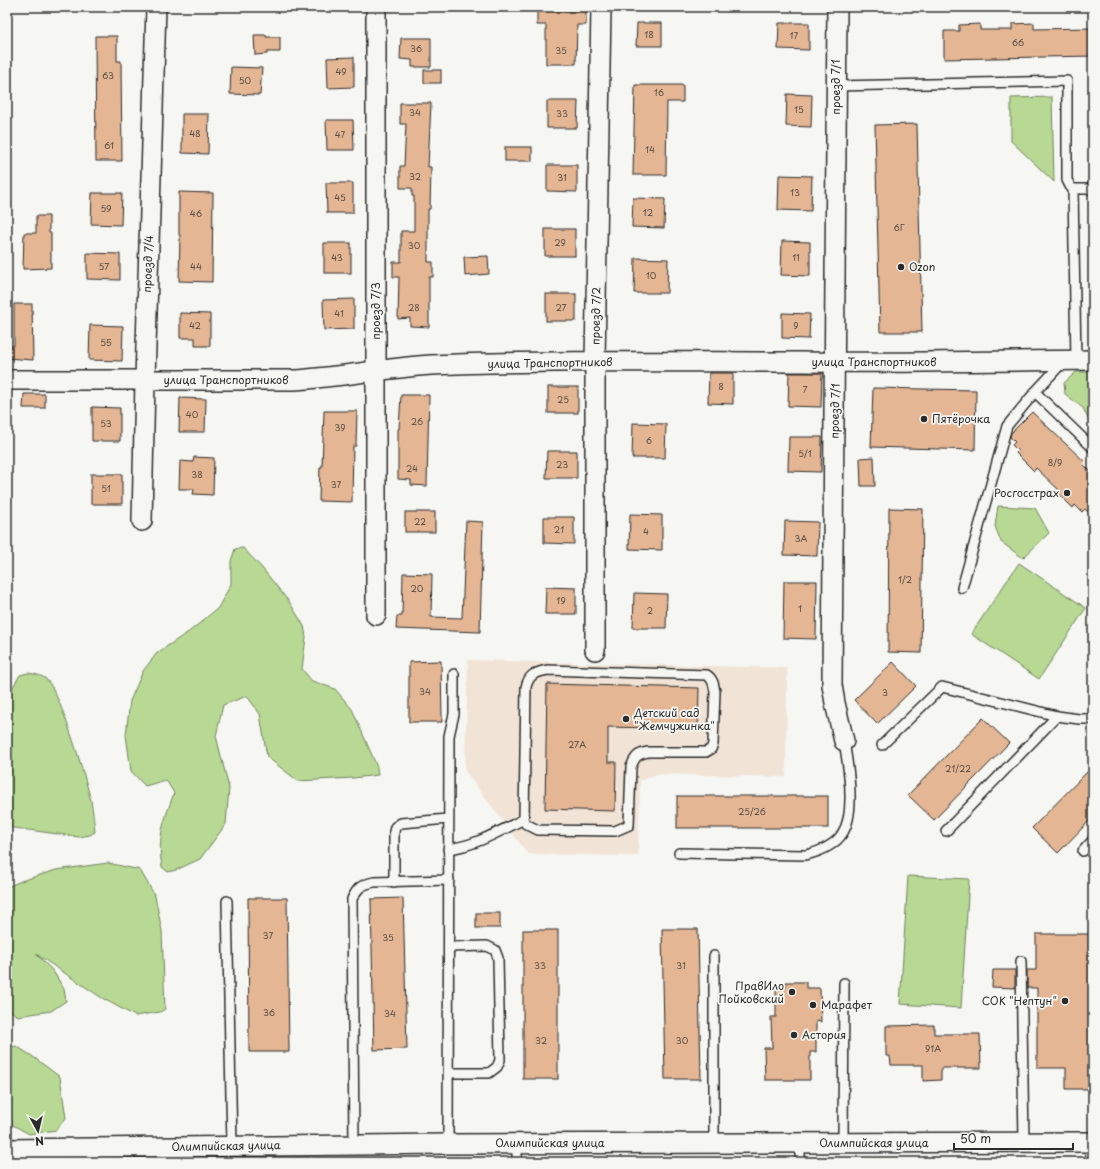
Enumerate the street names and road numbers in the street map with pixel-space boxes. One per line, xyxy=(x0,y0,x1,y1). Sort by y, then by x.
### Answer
street label: проезд 7/1 xyxy=(827,59,844,115)
street label: проезд 7/4 xyxy=(138,235,157,293)
street label: проезд 7/3 xyxy=(367,282,384,340)
street label: проезд 7/2 xyxy=(586,287,605,345)
street label: улица Транспортников xyxy=(487,353,613,372)
street label: улица Транспортников xyxy=(811,353,937,370)
street label: улица Транспортников xyxy=(163,371,289,388)
street label: проезд 7/1 xyxy=(826,383,843,439)
street label: Олимпийская улица xyxy=(495,1134,605,1151)
street label: Олимпийская улица xyxy=(819,1134,929,1151)
street label: Олимпийская улица xyxy=(171,1136,281,1155)

